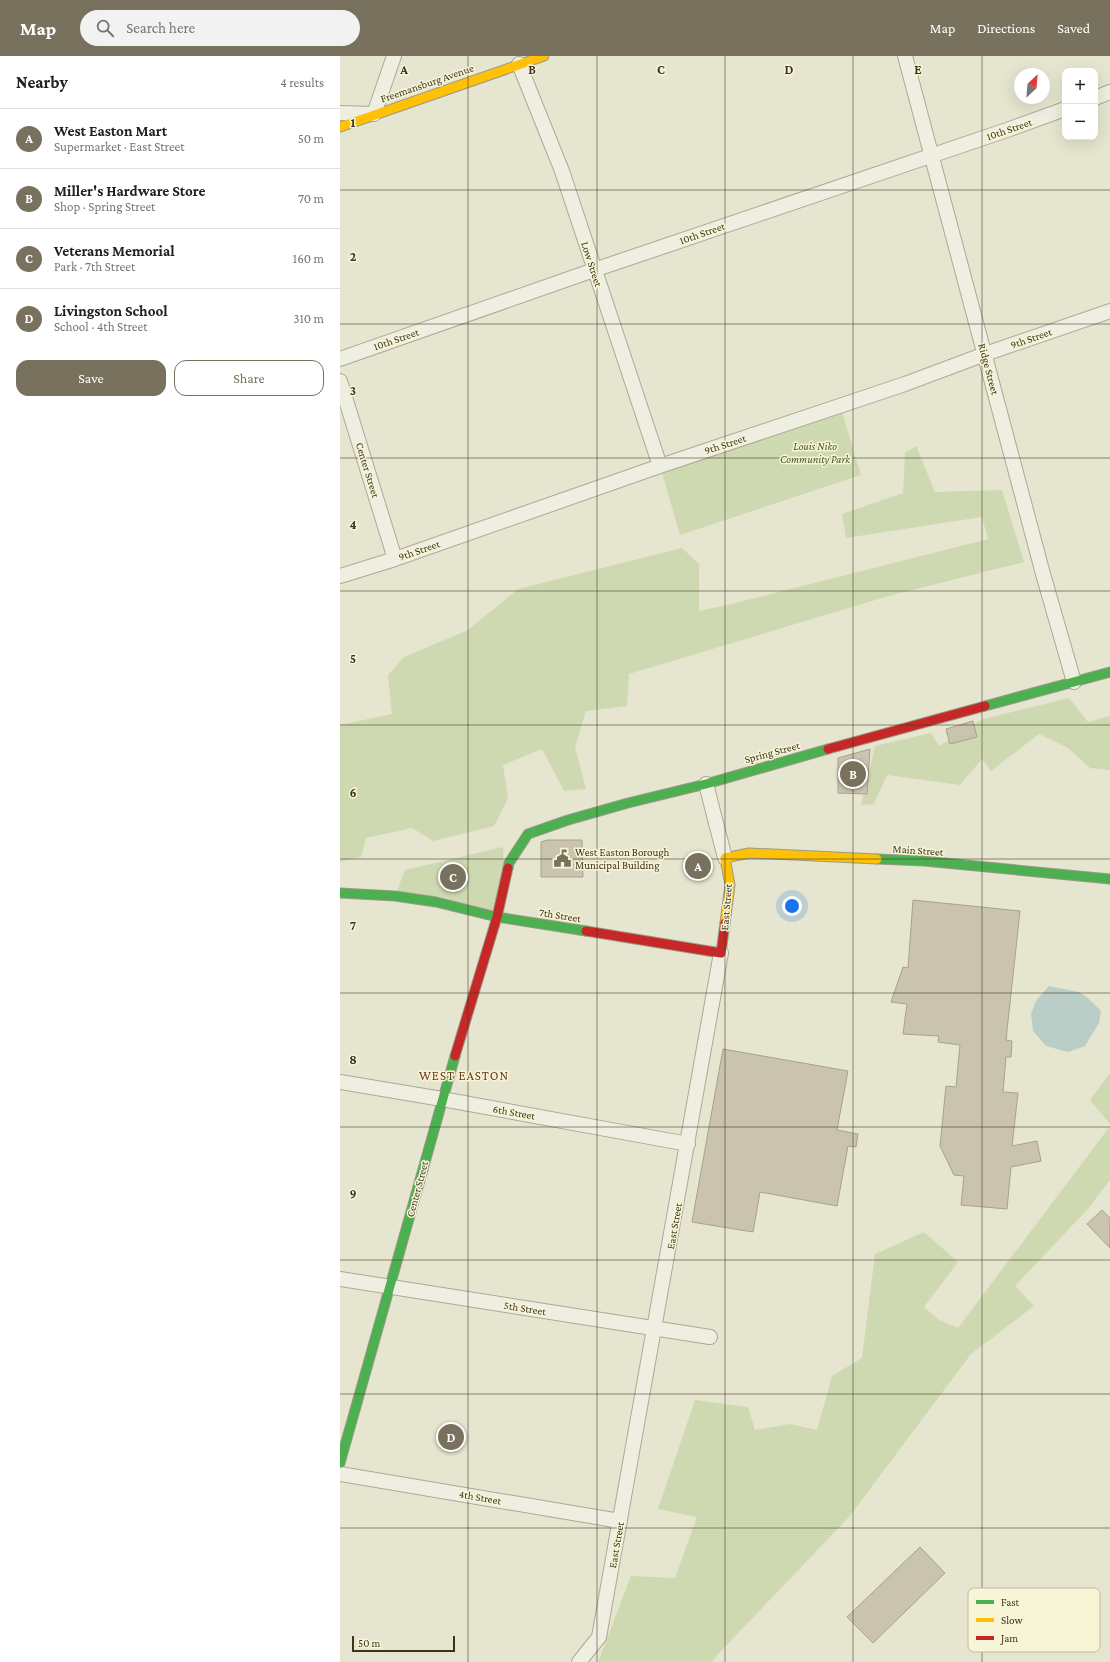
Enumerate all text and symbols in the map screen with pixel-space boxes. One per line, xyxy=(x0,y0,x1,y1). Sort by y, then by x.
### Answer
search box xyxy=(80,10,360,46)
icon: search xyxy=(94,17,116,39)
text: Map xyxy=(20,18,56,39)
text: Search here xyxy=(126,20,195,36)
text: Map xyxy=(930,20,955,36)
text: Directions xyxy=(977,20,1035,36)
text: Saved xyxy=(1057,20,1090,36)
street label: Freemansburg Avenue xyxy=(379,61,475,105)
text: B xyxy=(528,62,536,77)
text: C xyxy=(657,62,665,77)
text: D xyxy=(785,62,794,77)
text: E xyxy=(914,62,922,77)
north arrow xyxy=(1014,68,1050,104)
map controls xyxy=(1062,68,1098,140)
button: + xyxy=(1062,68,1098,104)
text: Nearby xyxy=(16,73,68,92)
text: 4 results xyxy=(280,75,324,90)
button: − xyxy=(1062,104,1098,140)
text: 1 xyxy=(351,115,356,130)
street label: 10th Street xyxy=(985,116,1034,142)
text: West Easton Mart xyxy=(54,123,167,139)
text: A xyxy=(25,131,33,146)
text: 50 m xyxy=(298,131,324,146)
text: Supermarket · East Street xyxy=(54,139,185,154)
text: Miller's Hardware Store xyxy=(54,183,205,199)
text: B xyxy=(25,191,33,206)
text: 70 m xyxy=(298,191,324,206)
text: Shop · Spring Street xyxy=(54,199,155,214)
street label: 10th Street xyxy=(678,220,727,246)
street label: Low Street xyxy=(579,240,605,288)
text: Veterans Memorial xyxy=(54,243,175,259)
text: 2 xyxy=(350,249,357,264)
text: C xyxy=(25,251,33,266)
text: 160 m xyxy=(293,251,324,266)
text: Park · 7th Street xyxy=(54,259,135,274)
text: Livingston School xyxy=(54,303,168,319)
text: D xyxy=(25,311,33,326)
text: 310 m xyxy=(293,311,324,326)
text: School · 4th Street xyxy=(54,319,148,334)
street label: 9th Street xyxy=(1009,325,1054,351)
street label: 10th Street xyxy=(372,326,421,352)
street label: Ridge Street xyxy=(975,342,1002,397)
button: Save xyxy=(16,360,166,396)
button: Share xyxy=(174,360,324,396)
text: 3 xyxy=(350,383,356,398)
street label: 9th Street xyxy=(703,432,748,456)
park label: Louis Niko Community Park xyxy=(780,440,851,466)
street label: Center Street xyxy=(354,441,382,500)
text: 4 xyxy=(349,517,357,532)
street label: 9th Street xyxy=(397,537,442,563)
text: 5 xyxy=(350,651,356,666)
street label: Spring Street xyxy=(743,739,802,766)
pin: B xyxy=(840,759,866,789)
text: 6 xyxy=(349,785,357,800)
street label: Main Street xyxy=(892,842,944,858)
place label: West Easton Borough Municipal Building xyxy=(575,846,670,872)
public building icon: West Easton Borough Municipal Building xyxy=(552,848,572,868)
pin: A xyxy=(685,851,711,881)
pin: C xyxy=(440,862,466,892)
street label: East Street xyxy=(718,883,734,931)
your location xyxy=(782,896,802,916)
street label: 7th Street xyxy=(538,906,582,924)
text: 7 xyxy=(350,918,356,933)
text: 8 xyxy=(349,1052,357,1067)
district label: WEST EASTON xyxy=(419,1068,509,1083)
street label: 6th Street xyxy=(492,1102,537,1122)
street label: Center Street xyxy=(404,1159,430,1218)
text: 9 xyxy=(349,1186,357,1201)
street label: East Street xyxy=(664,1202,684,1250)
street label: 5th Street xyxy=(503,1299,547,1317)
pin: D xyxy=(438,1422,464,1452)
street label: 4th Street xyxy=(458,1487,503,1507)
street label: East Street xyxy=(606,1521,626,1569)
legend xyxy=(968,1588,1100,1652)
text: Fast xyxy=(1001,1596,1020,1608)
text: Slow xyxy=(1001,1614,1023,1626)
text: Jam xyxy=(1000,1632,1018,1645)
scale bar xyxy=(352,1634,455,1653)
text: 50 m xyxy=(358,1637,380,1649)

